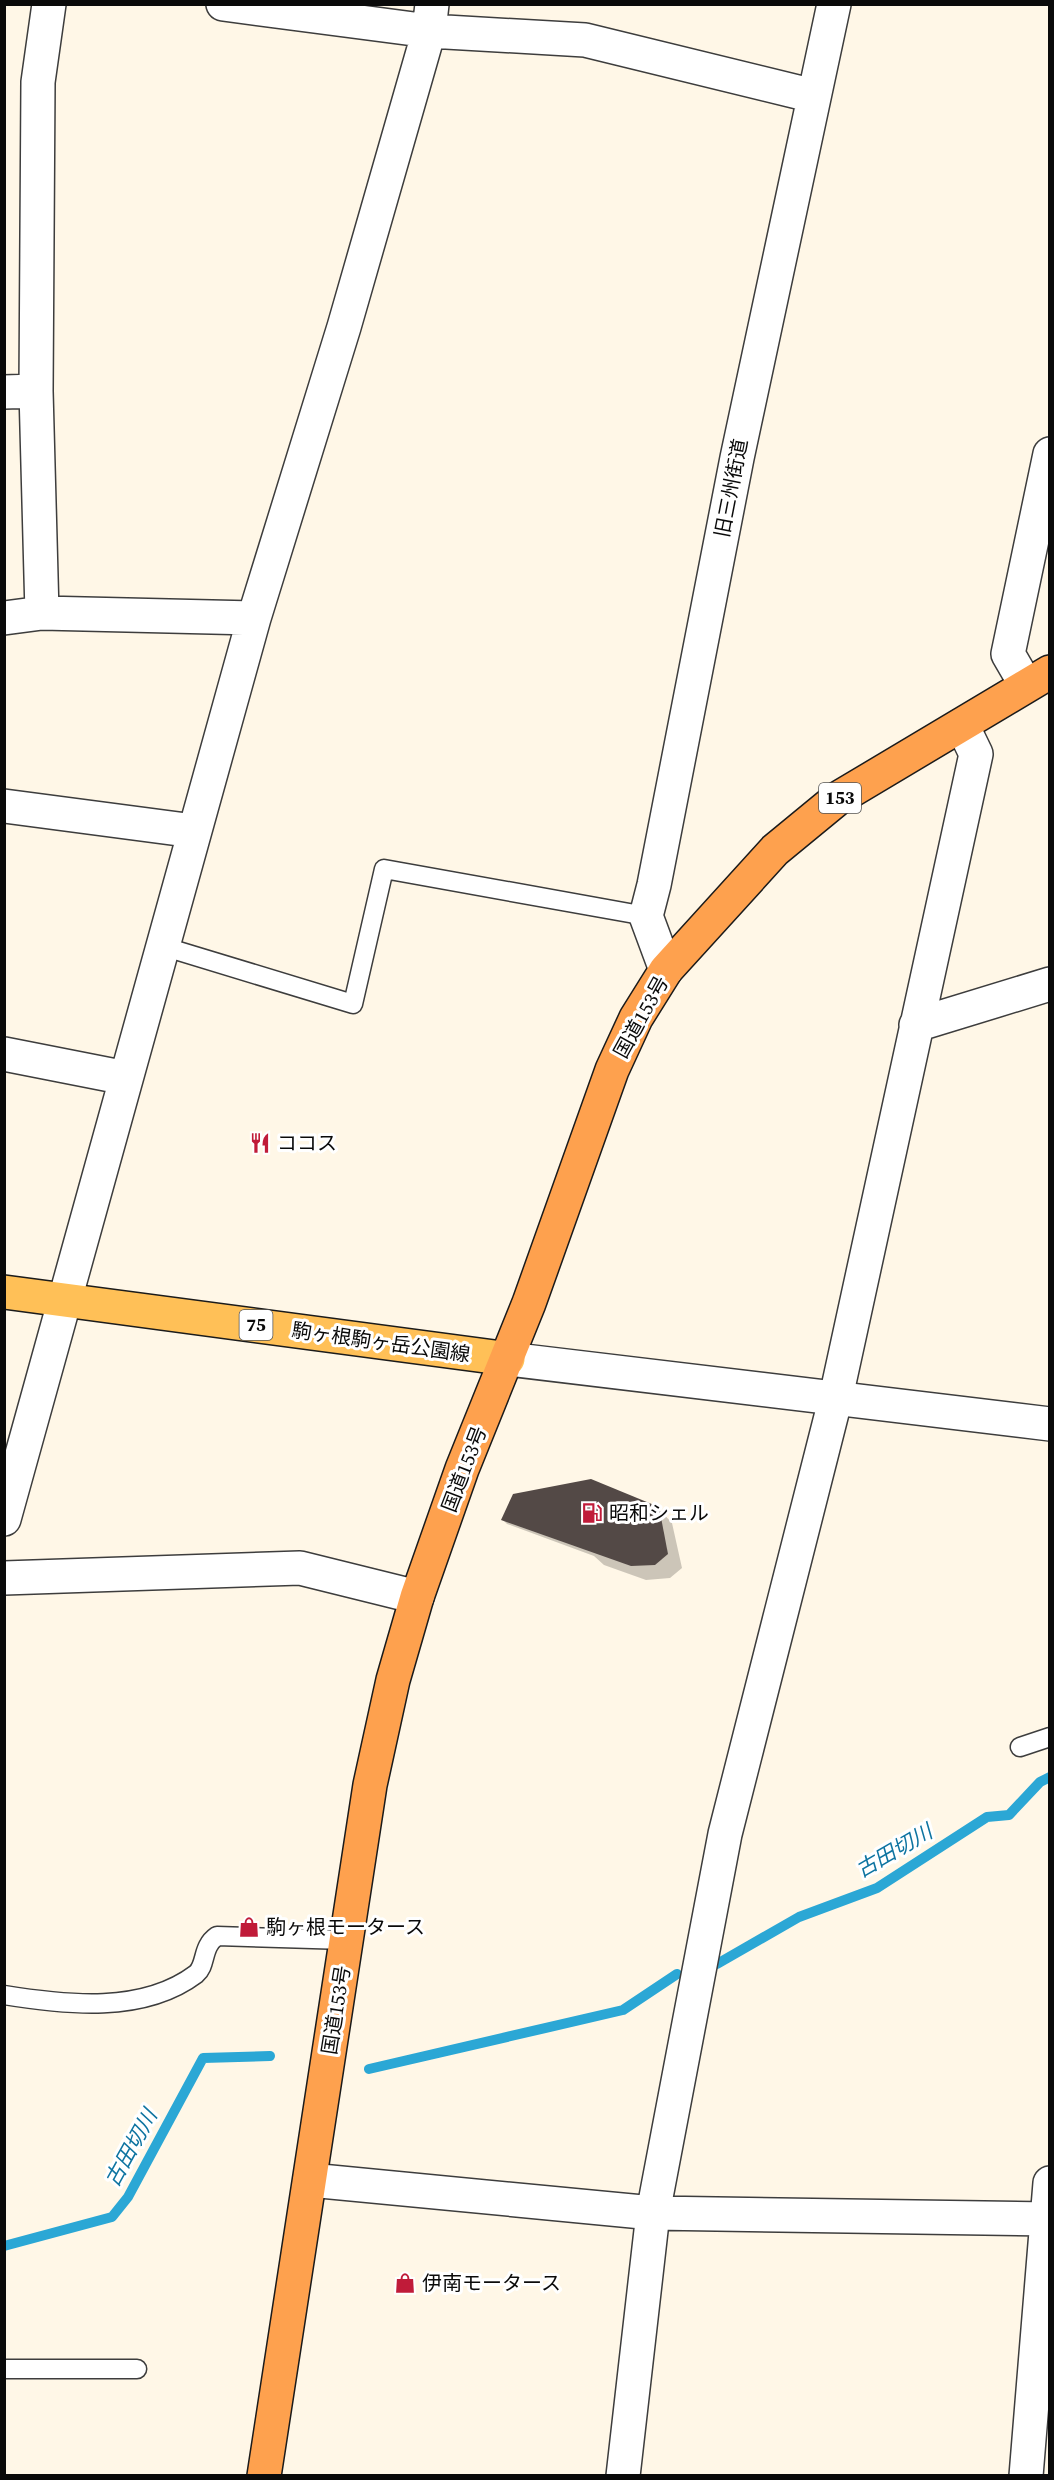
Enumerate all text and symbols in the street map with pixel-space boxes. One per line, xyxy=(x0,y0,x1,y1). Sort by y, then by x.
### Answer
street label: 旧三州街道 xyxy=(708,436,754,540)
road number: 153 xyxy=(819,783,861,813)
street label: 国道153号 xyxy=(607,971,675,1063)
place label: ココス xyxy=(277,1129,337,1157)
restaurant icon: ココス xyxy=(248,1131,272,1155)
road number: 75 xyxy=(240,1310,272,1340)
street label: 駒ヶ根駒ヶ岳公園線 xyxy=(290,1316,472,1368)
street label: 国道153号 xyxy=(435,1422,493,1516)
place label: 昭和シェル xyxy=(609,1499,709,1527)
fuel station icon: 昭和シェル xyxy=(580,1501,604,1525)
water label: 古田切川 xyxy=(850,1816,939,1884)
place label: 駒ヶ根モータース xyxy=(266,1913,425,1941)
shop icon: 駒ヶ根モータース xyxy=(237,1915,261,1939)
street label: 国道153号 xyxy=(315,1963,357,2057)
water label: 古田切川 xyxy=(98,2102,165,2192)
place label: 伊南モータース xyxy=(422,2269,561,2297)
shop icon: 伊南モータース xyxy=(393,2271,417,2295)

